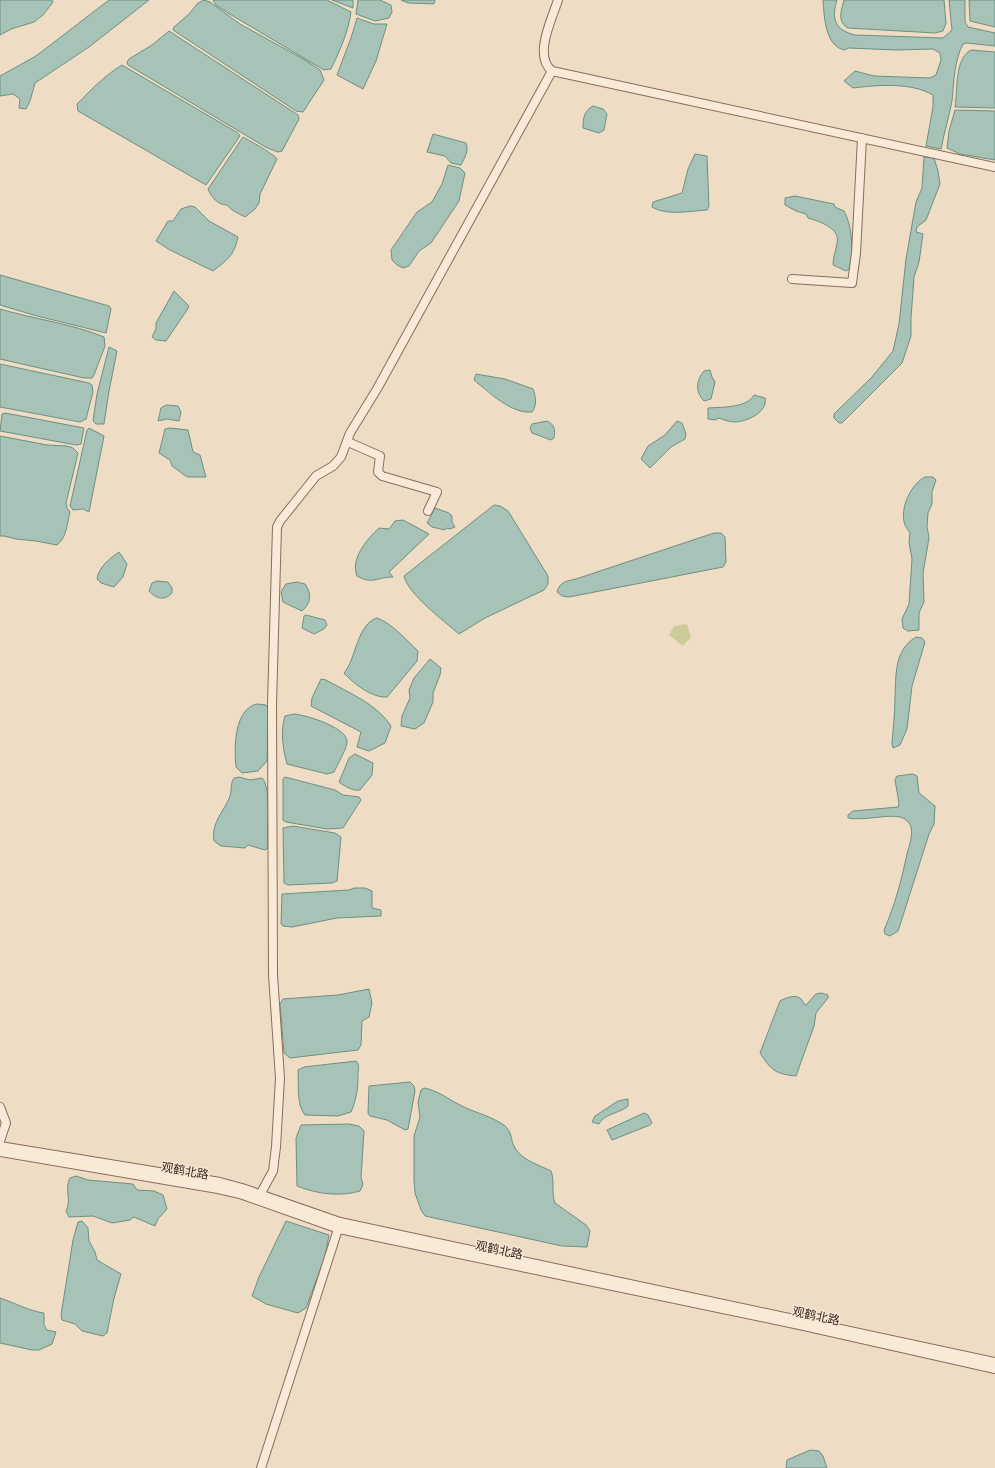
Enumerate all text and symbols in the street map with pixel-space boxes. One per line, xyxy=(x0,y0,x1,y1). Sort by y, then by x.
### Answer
street label: 观鹤北路 xyxy=(160,1160,210,1182)
street label: 观鹤北路 xyxy=(474,1238,524,1262)
street label: 观鹤北路 xyxy=(791,1304,841,1328)

